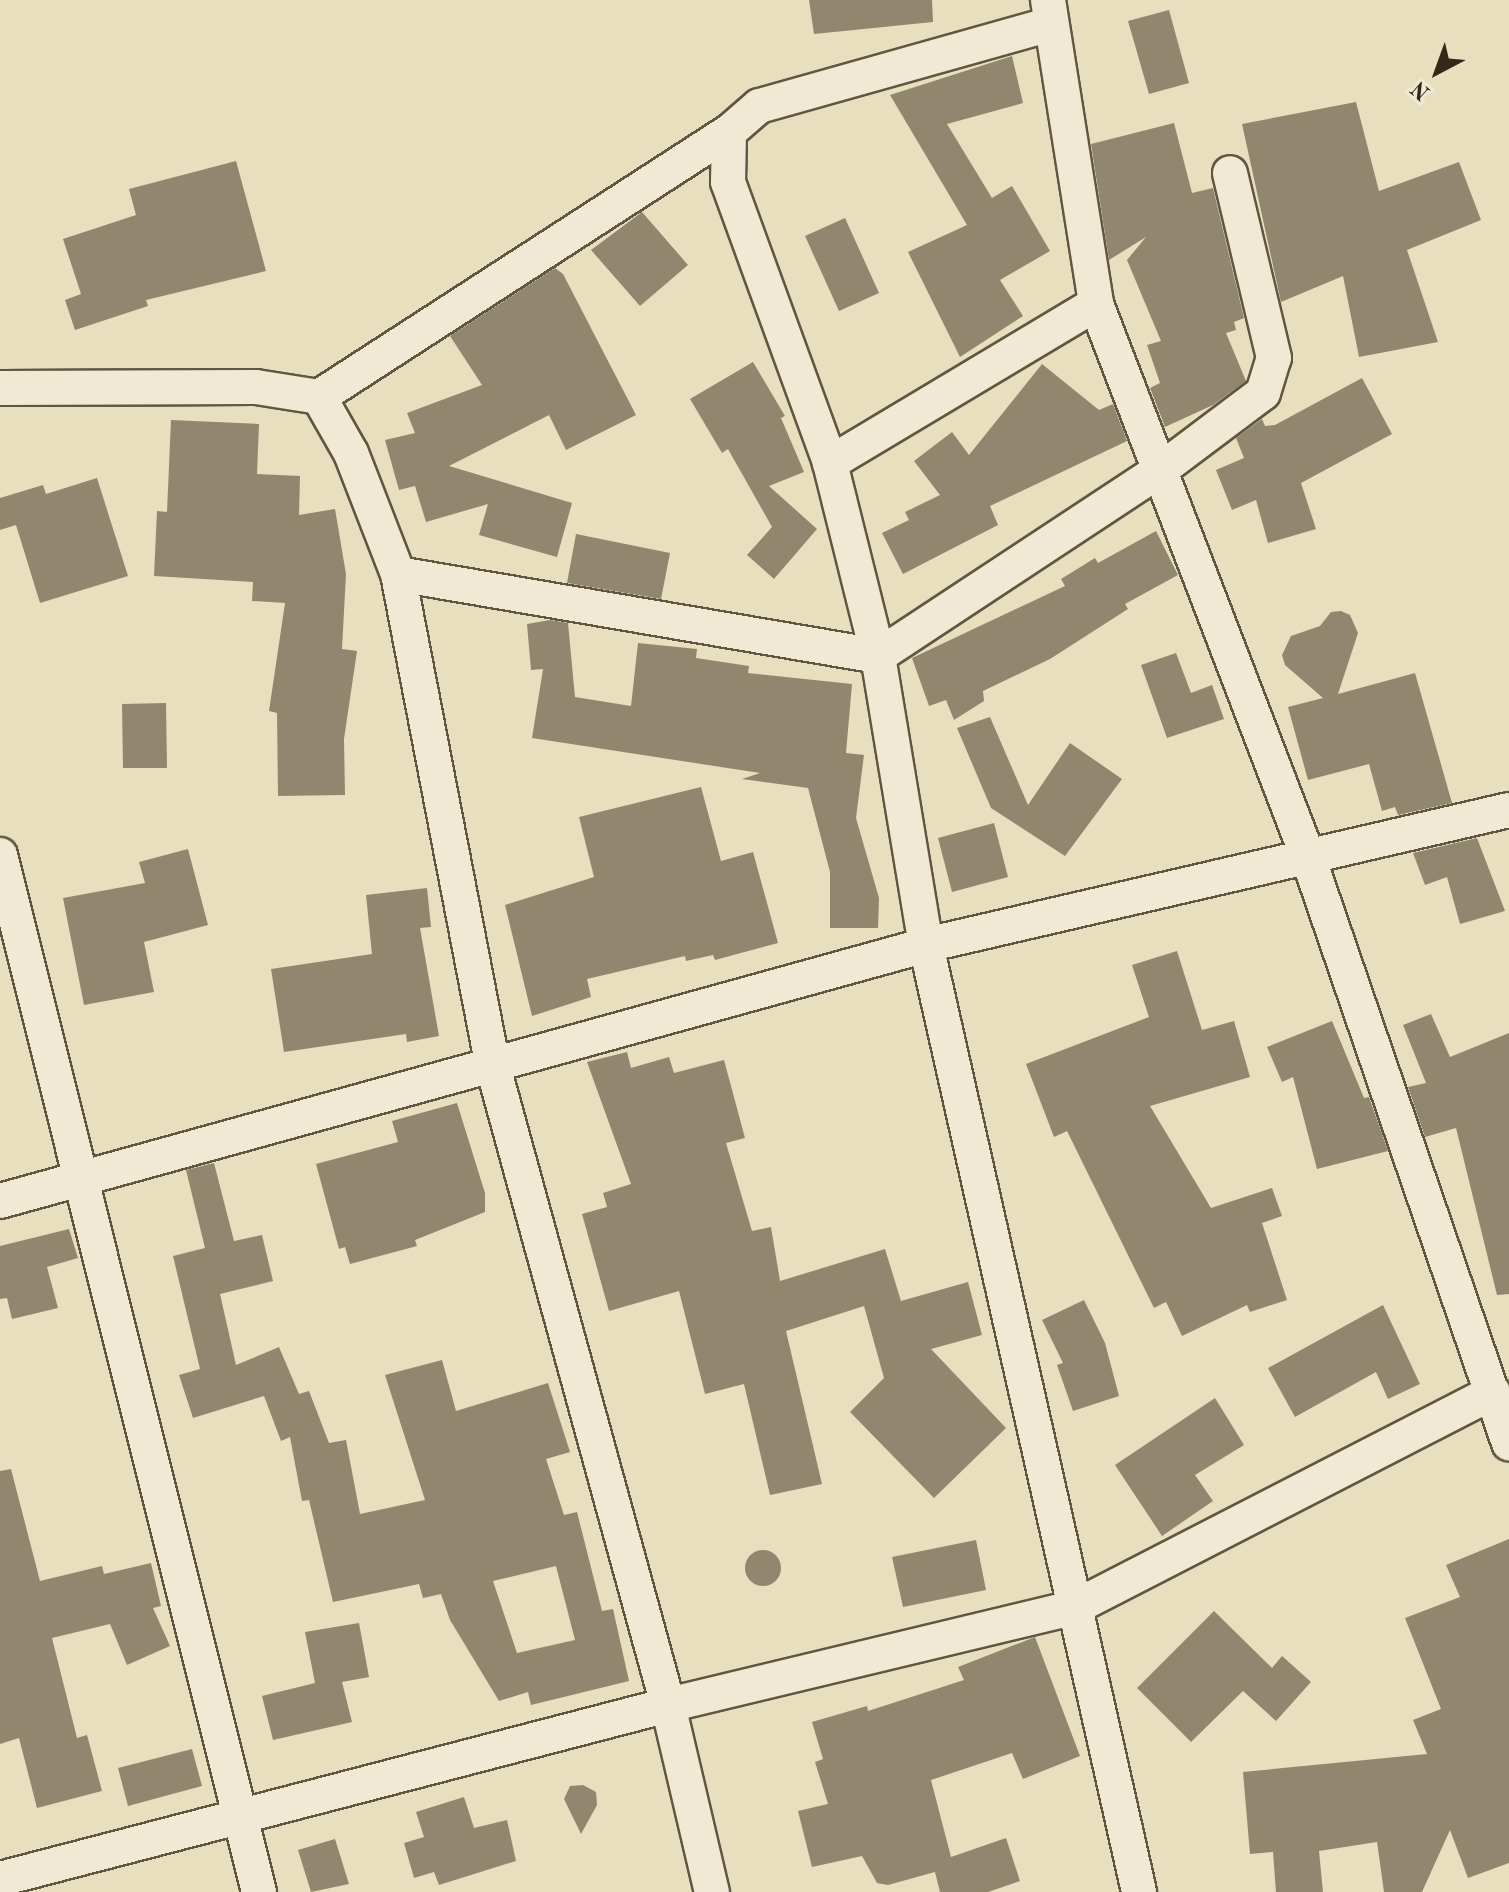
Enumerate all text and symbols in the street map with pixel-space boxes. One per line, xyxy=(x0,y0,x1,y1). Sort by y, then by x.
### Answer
north arrow xyxy=(1397,32,1477,112)
text: N xyxy=(1408,76,1435,104)

